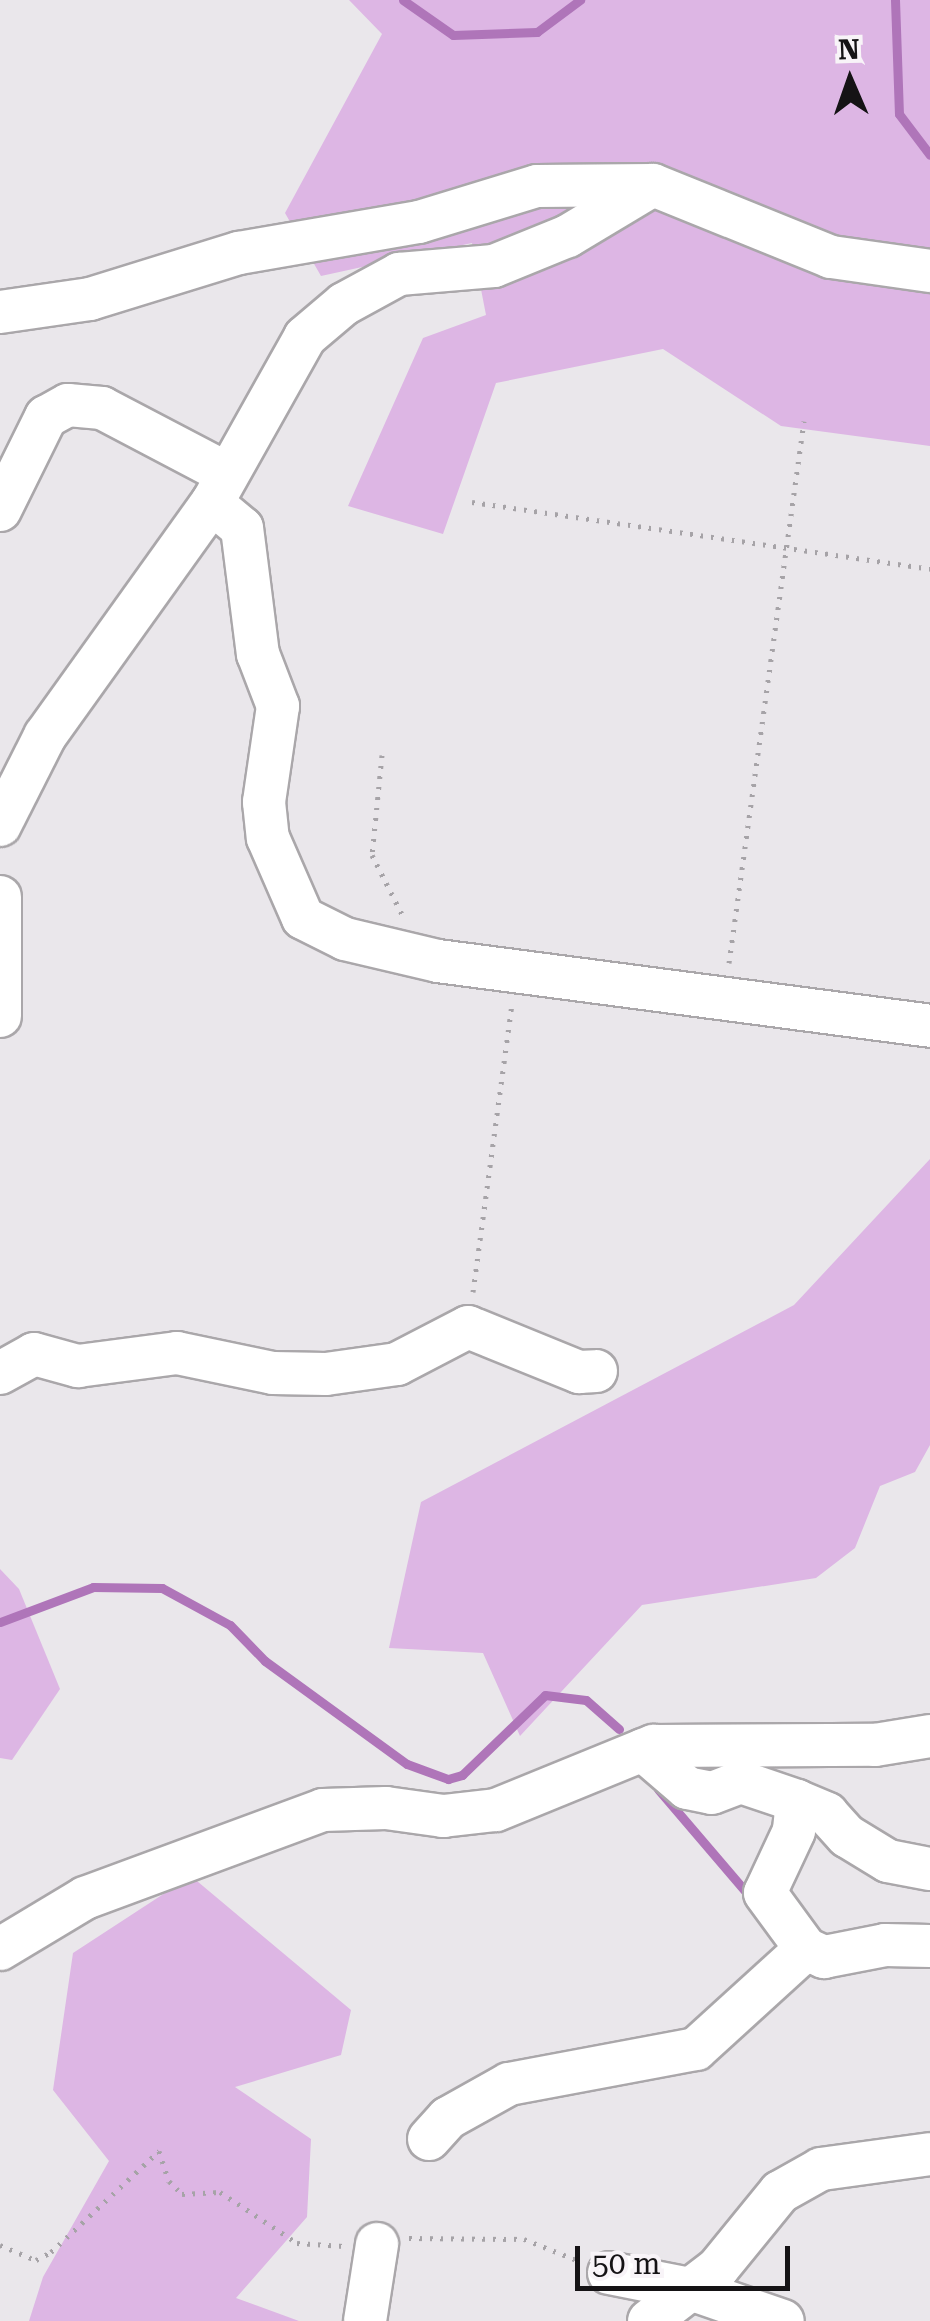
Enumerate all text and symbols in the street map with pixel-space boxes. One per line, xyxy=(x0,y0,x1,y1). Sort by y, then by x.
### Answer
north arrow xyxy=(800,30,900,130)
text: N xyxy=(838,33,860,66)
scale bar xyxy=(580,2226,795,2288)
text: 50 m xyxy=(592,2246,661,2281)

